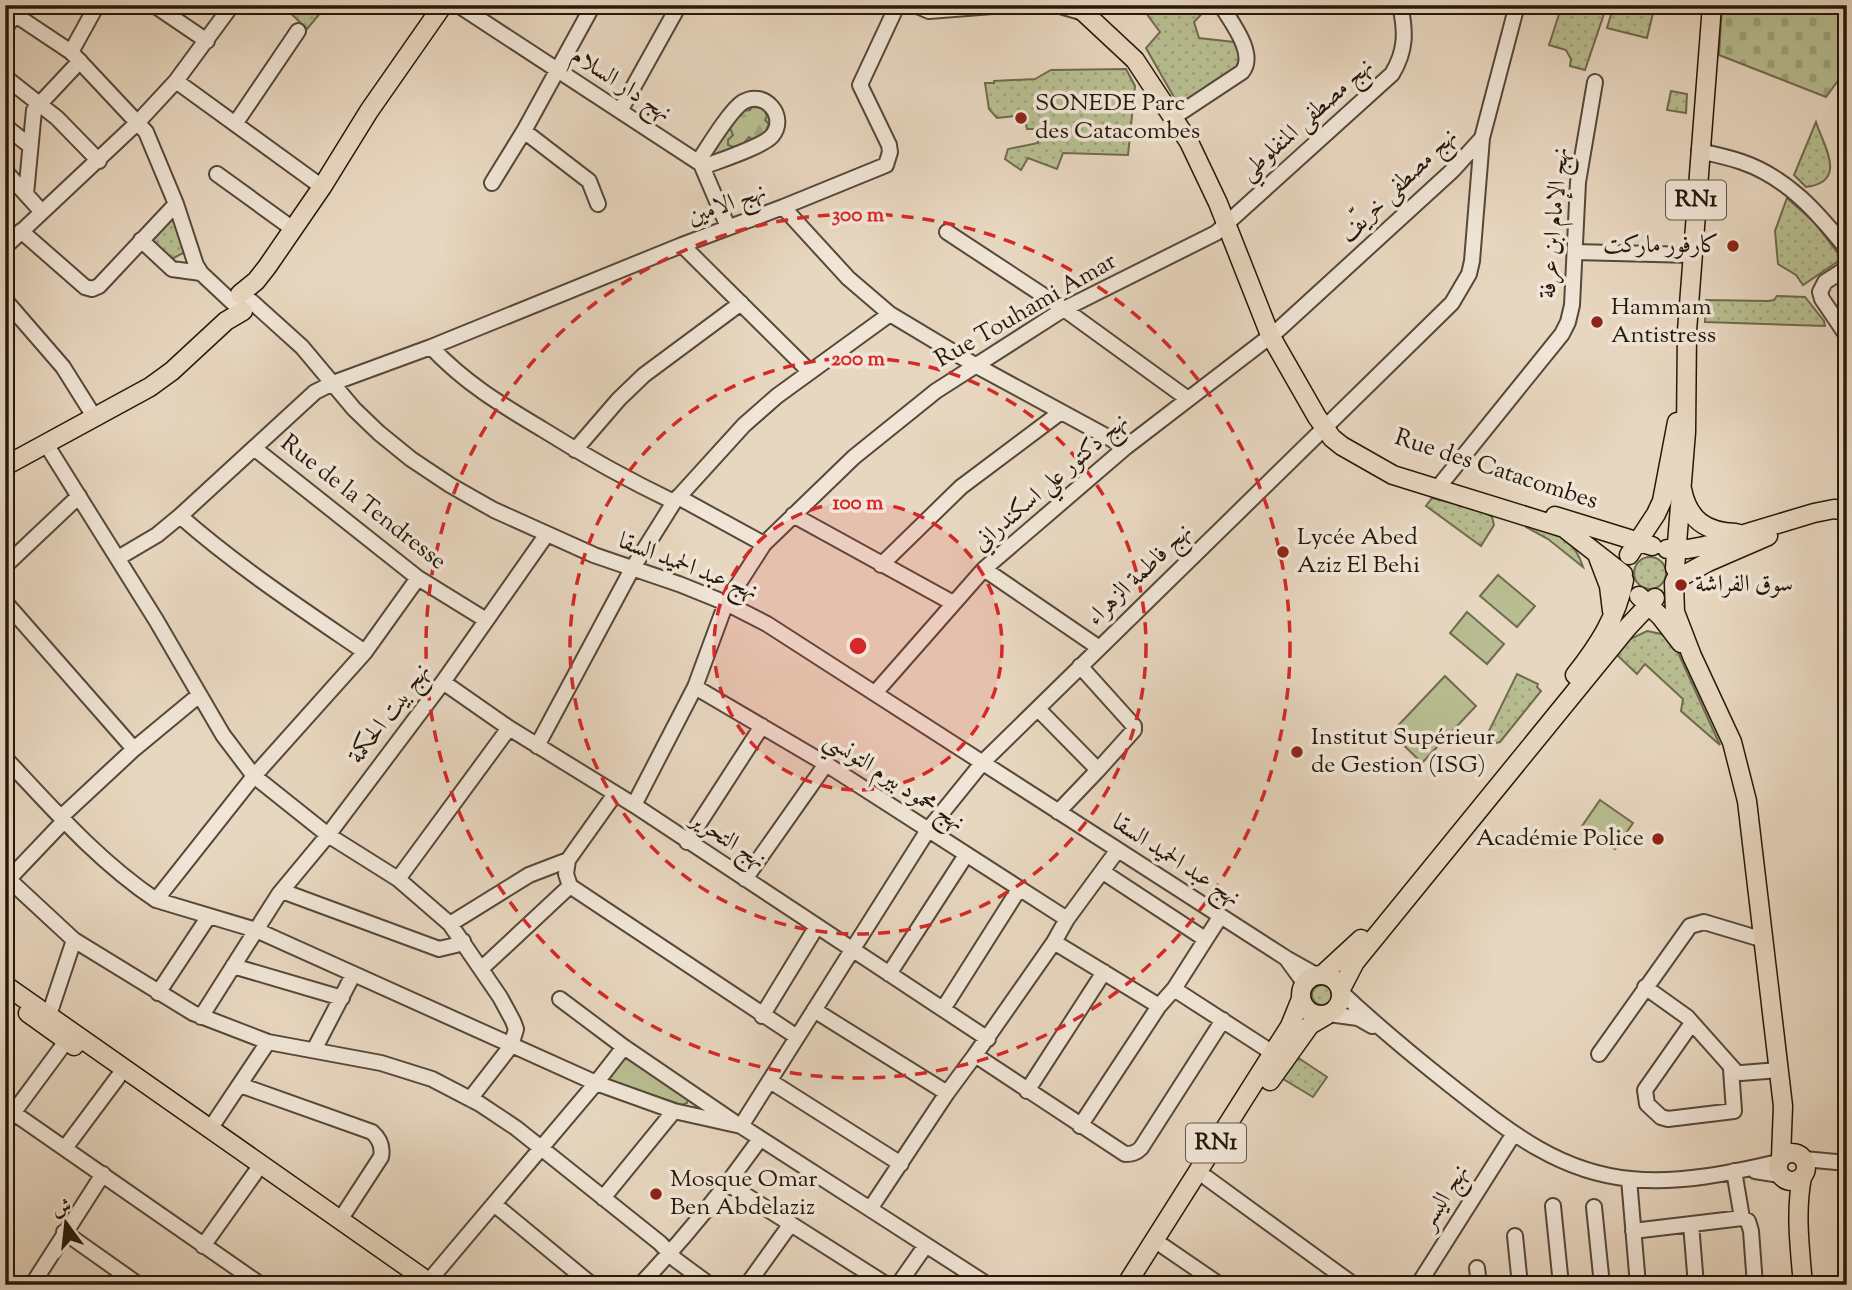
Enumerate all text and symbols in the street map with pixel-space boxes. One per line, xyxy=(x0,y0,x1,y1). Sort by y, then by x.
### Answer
street label: نهج دار السلام xyxy=(563,40,678,132)
street label: نهج مصطفى المنفلوطي xyxy=(1232,51,1384,192)
place label: SONEDE Parc des Catacombes xyxy=(1035,87,1200,149)
marker: SONEDE Parc des Catacombes xyxy=(1013,110,1029,126)
street label: نهج مصطفى خريّف xyxy=(1332,120,1467,253)
street label: نهج الإمام ابن عرفة xyxy=(1531,146,1581,300)
street label: نهج الامين xyxy=(683,175,772,237)
road number: RN1 xyxy=(1666,181,1726,220)
text: 300 m xyxy=(832,201,885,231)
place label: كارفور ماركت xyxy=(1603,229,1719,263)
marker: كارفور ماركت xyxy=(1725,238,1741,254)
street label: Rue Touhami Amar xyxy=(929,245,1123,377)
place label: Hammam Antistress xyxy=(1611,291,1716,353)
marker: Hammam Antistress xyxy=(1589,314,1605,330)
text: 200 m xyxy=(831,345,886,375)
street label: نهج دكتور علي اسكندراني xyxy=(966,406,1139,563)
street label: Rue des Catacombes xyxy=(1390,421,1602,519)
street label: Rue de la Tendresse xyxy=(273,427,453,579)
text: 100 m xyxy=(833,489,884,519)
street label: نهج فاطمة الزهراء xyxy=(1079,516,1202,636)
place label: Lycée Abed Aziz El Behi xyxy=(1297,521,1420,583)
street label: نهج عبد الحميد السقا xyxy=(612,525,763,611)
marker: Lycée Abed Aziz El Behi xyxy=(1275,544,1291,560)
place label: سوق الفراشة xyxy=(1695,568,1793,602)
marker: سوق الفراشة xyxy=(1673,577,1689,593)
centre of rings xyxy=(846,634,870,658)
street label: نهج بيت الحكمة xyxy=(341,656,441,773)
place label: Institut Supérieur de Gestion (ISG) xyxy=(1311,721,1495,783)
street label: نهج محمود بيرم التونسي xyxy=(815,724,971,843)
marker: Institut Supérieur de Gestion (ISG) xyxy=(1289,744,1305,760)
street label: نهج التحرير xyxy=(680,802,773,880)
street label: نهج عبد الحميد السقا xyxy=(1104,807,1247,917)
place label: Académie Police xyxy=(1476,822,1644,856)
marker: Académie Police xyxy=(1650,831,1666,847)
road number: RN1 xyxy=(1186,1124,1246,1162)
street label: نهج اليسر xyxy=(1410,1158,1480,1240)
place label: Mosque Omar Ben Abdelaziz xyxy=(670,1163,818,1225)
marker: Mosque Omar Ben Abdelaziz xyxy=(648,1186,664,1202)
north arrow xyxy=(32,1188,102,1258)
text: ش xyxy=(50,1194,75,1224)

